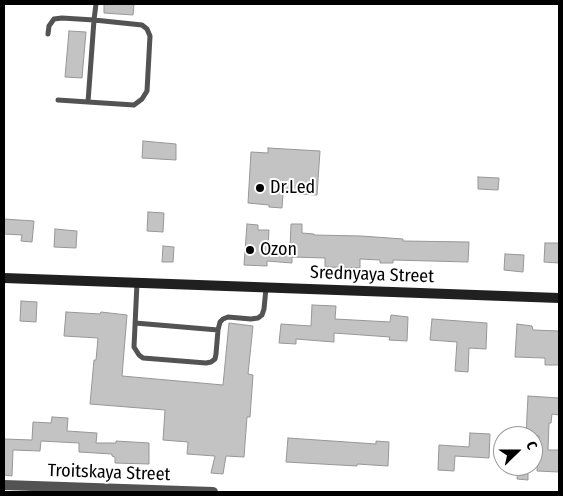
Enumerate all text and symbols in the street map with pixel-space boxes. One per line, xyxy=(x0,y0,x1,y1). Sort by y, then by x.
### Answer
place label: Dr.Led xyxy=(270,177,315,199)
marker: Dr.Led xyxy=(254,182,266,194)
place label: Ozon xyxy=(260,239,297,261)
marker: Ozon xyxy=(244,244,256,256)
street label: Srednyaya Street xyxy=(310,262,434,288)
north arrow xyxy=(493,426,543,476)
text: С xyxy=(522,439,541,452)
street label: Troitskaya Street xyxy=(47,460,171,486)

